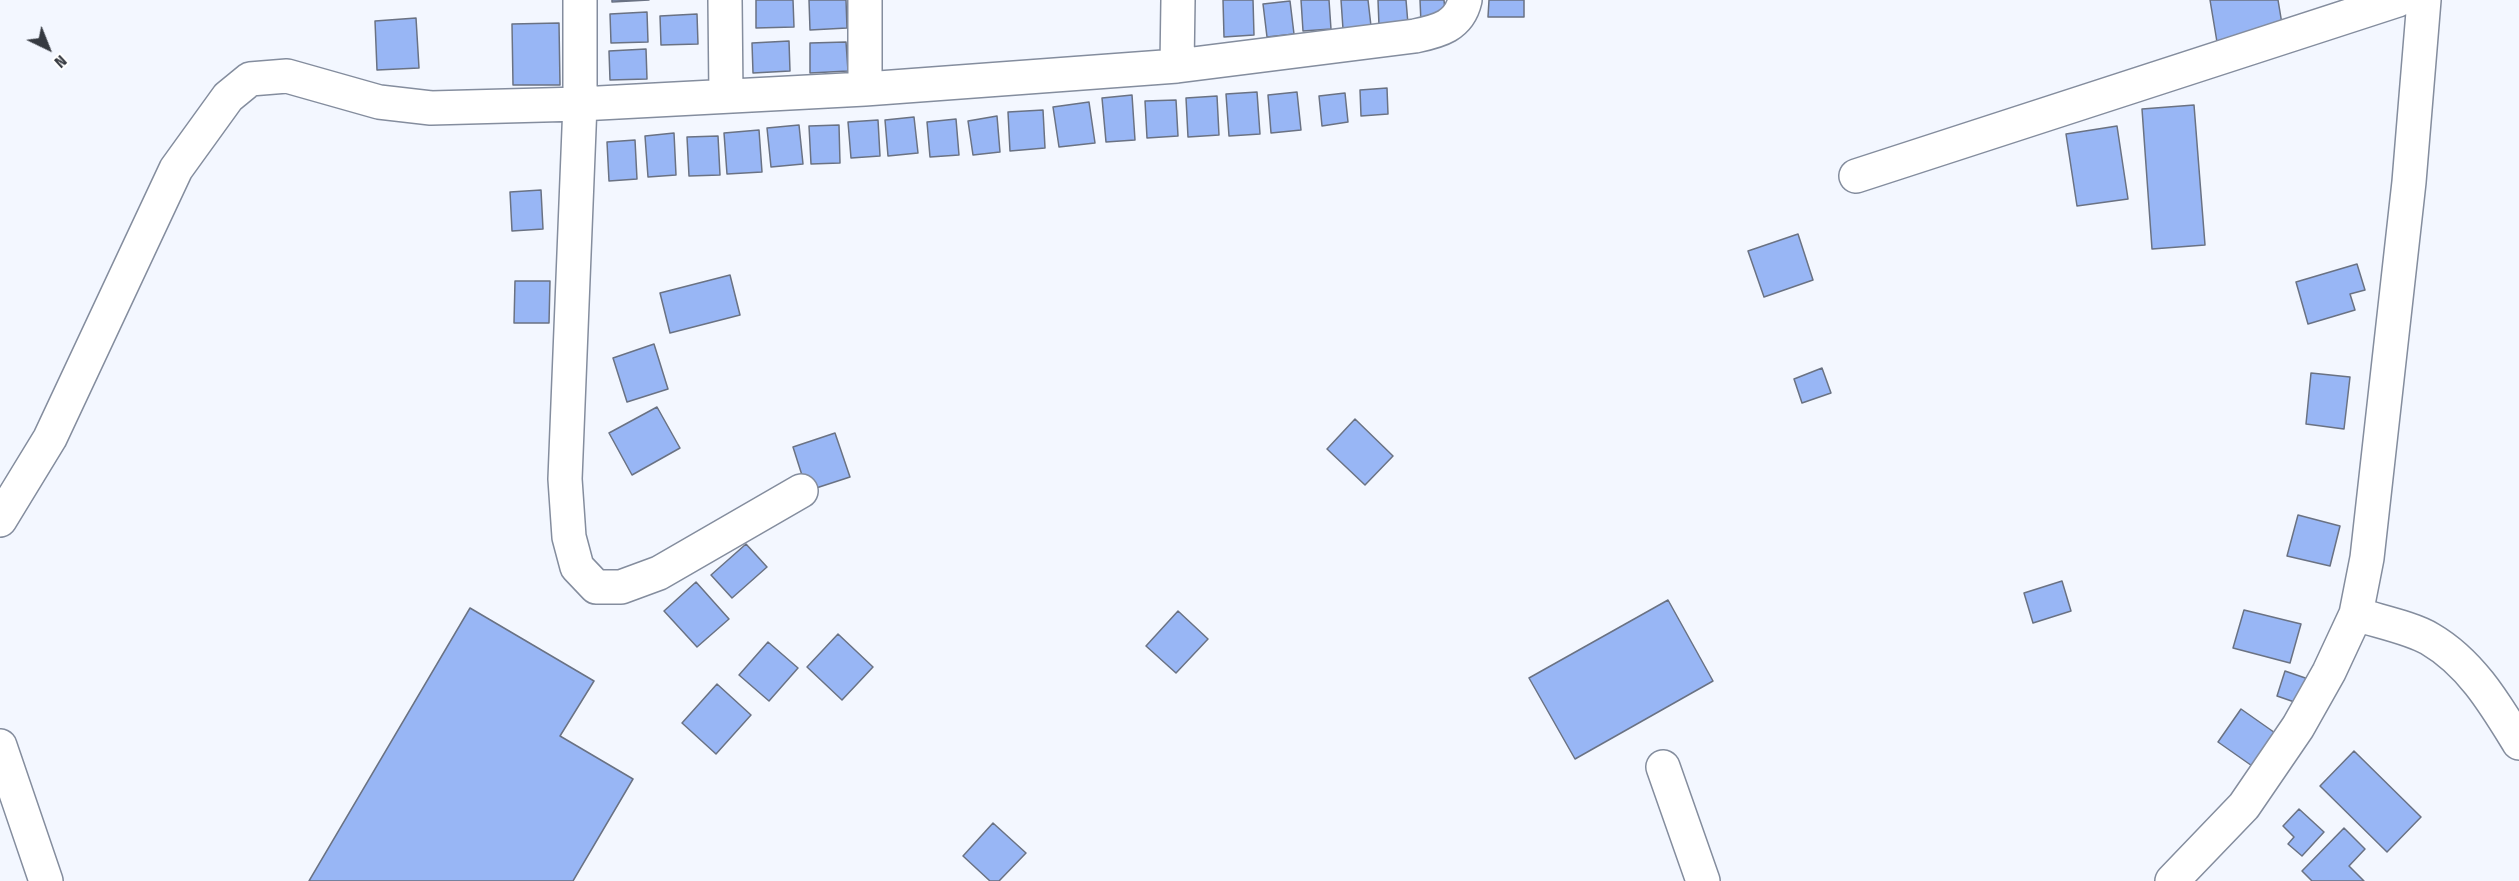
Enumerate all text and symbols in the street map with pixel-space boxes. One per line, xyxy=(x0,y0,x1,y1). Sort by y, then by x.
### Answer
north arrow xyxy=(18,18,78,78)
text: N xyxy=(51,51,71,72)

